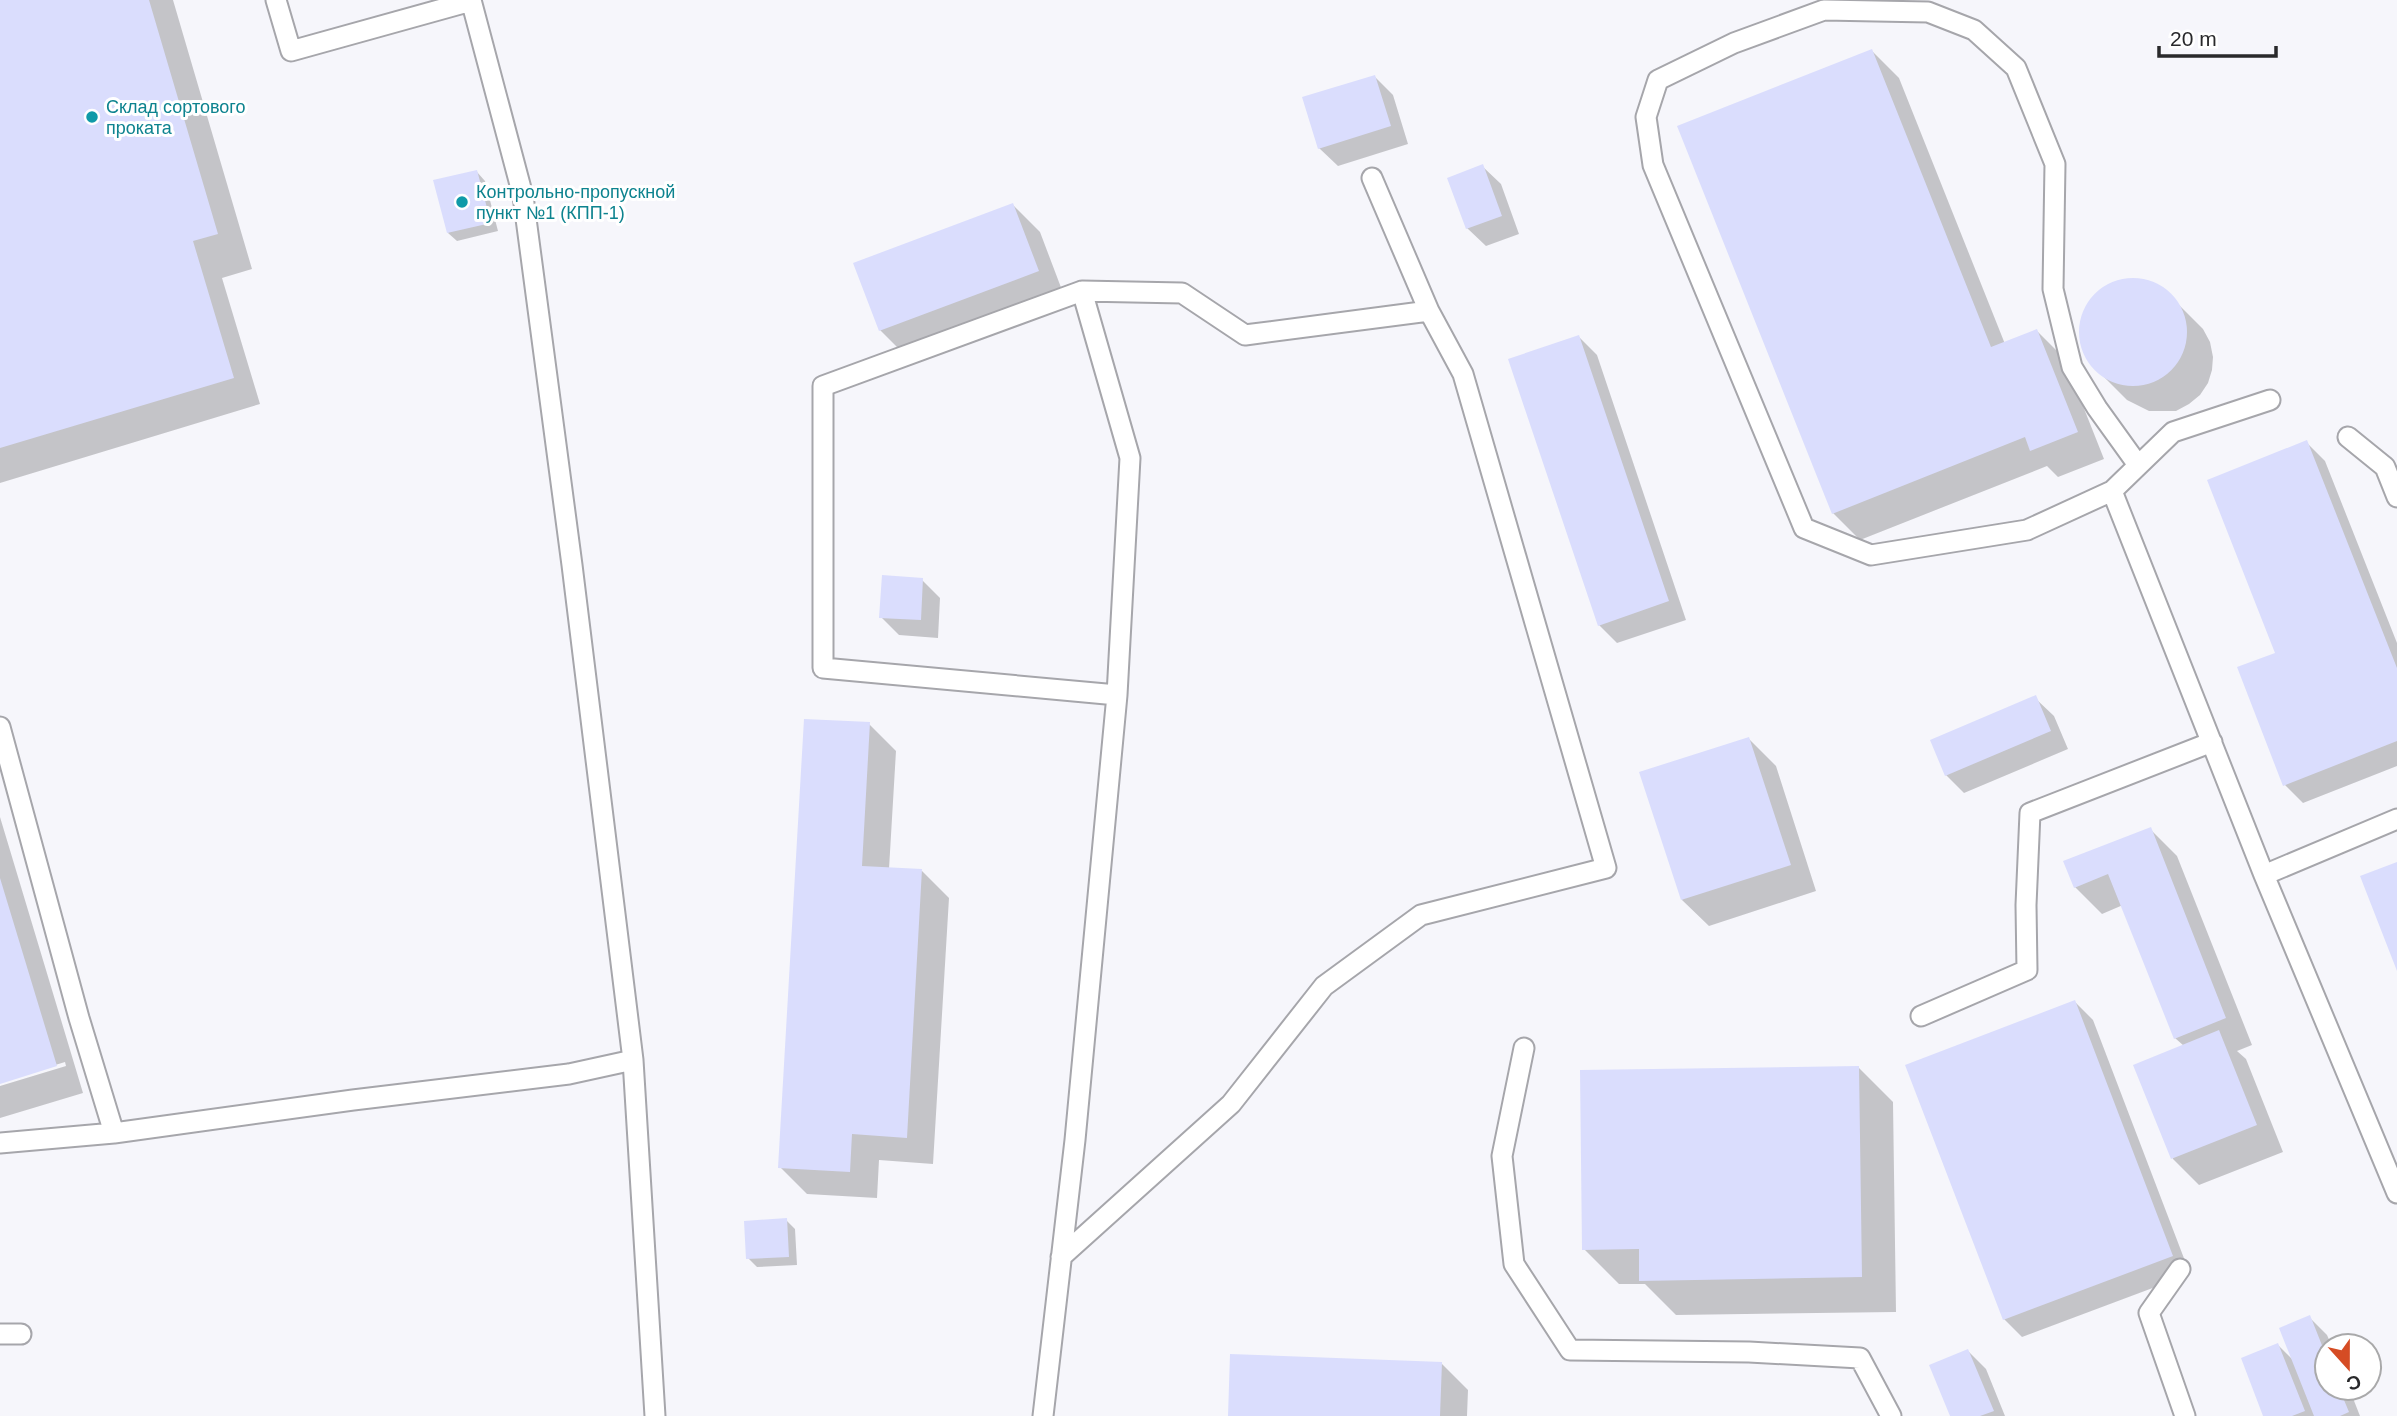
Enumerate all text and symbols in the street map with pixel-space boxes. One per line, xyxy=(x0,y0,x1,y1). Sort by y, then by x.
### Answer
scale bar xyxy=(2159,14,2276,58)
text: 20 m xyxy=(2170,27,2217,50)
place label: Склад сортового проката xyxy=(106,97,246,138)
marker: Склад сортового проката xyxy=(84,109,100,125)
place label: Контрольно-пропускной пункт №1 (КПП-1) xyxy=(476,182,675,223)
marker: Контрольно-пропускной пункт №1 (КПП-1) xyxy=(454,194,470,210)
north arrow xyxy=(2313,1332,2383,1402)
text: С xyxy=(2343,1370,2364,1395)

